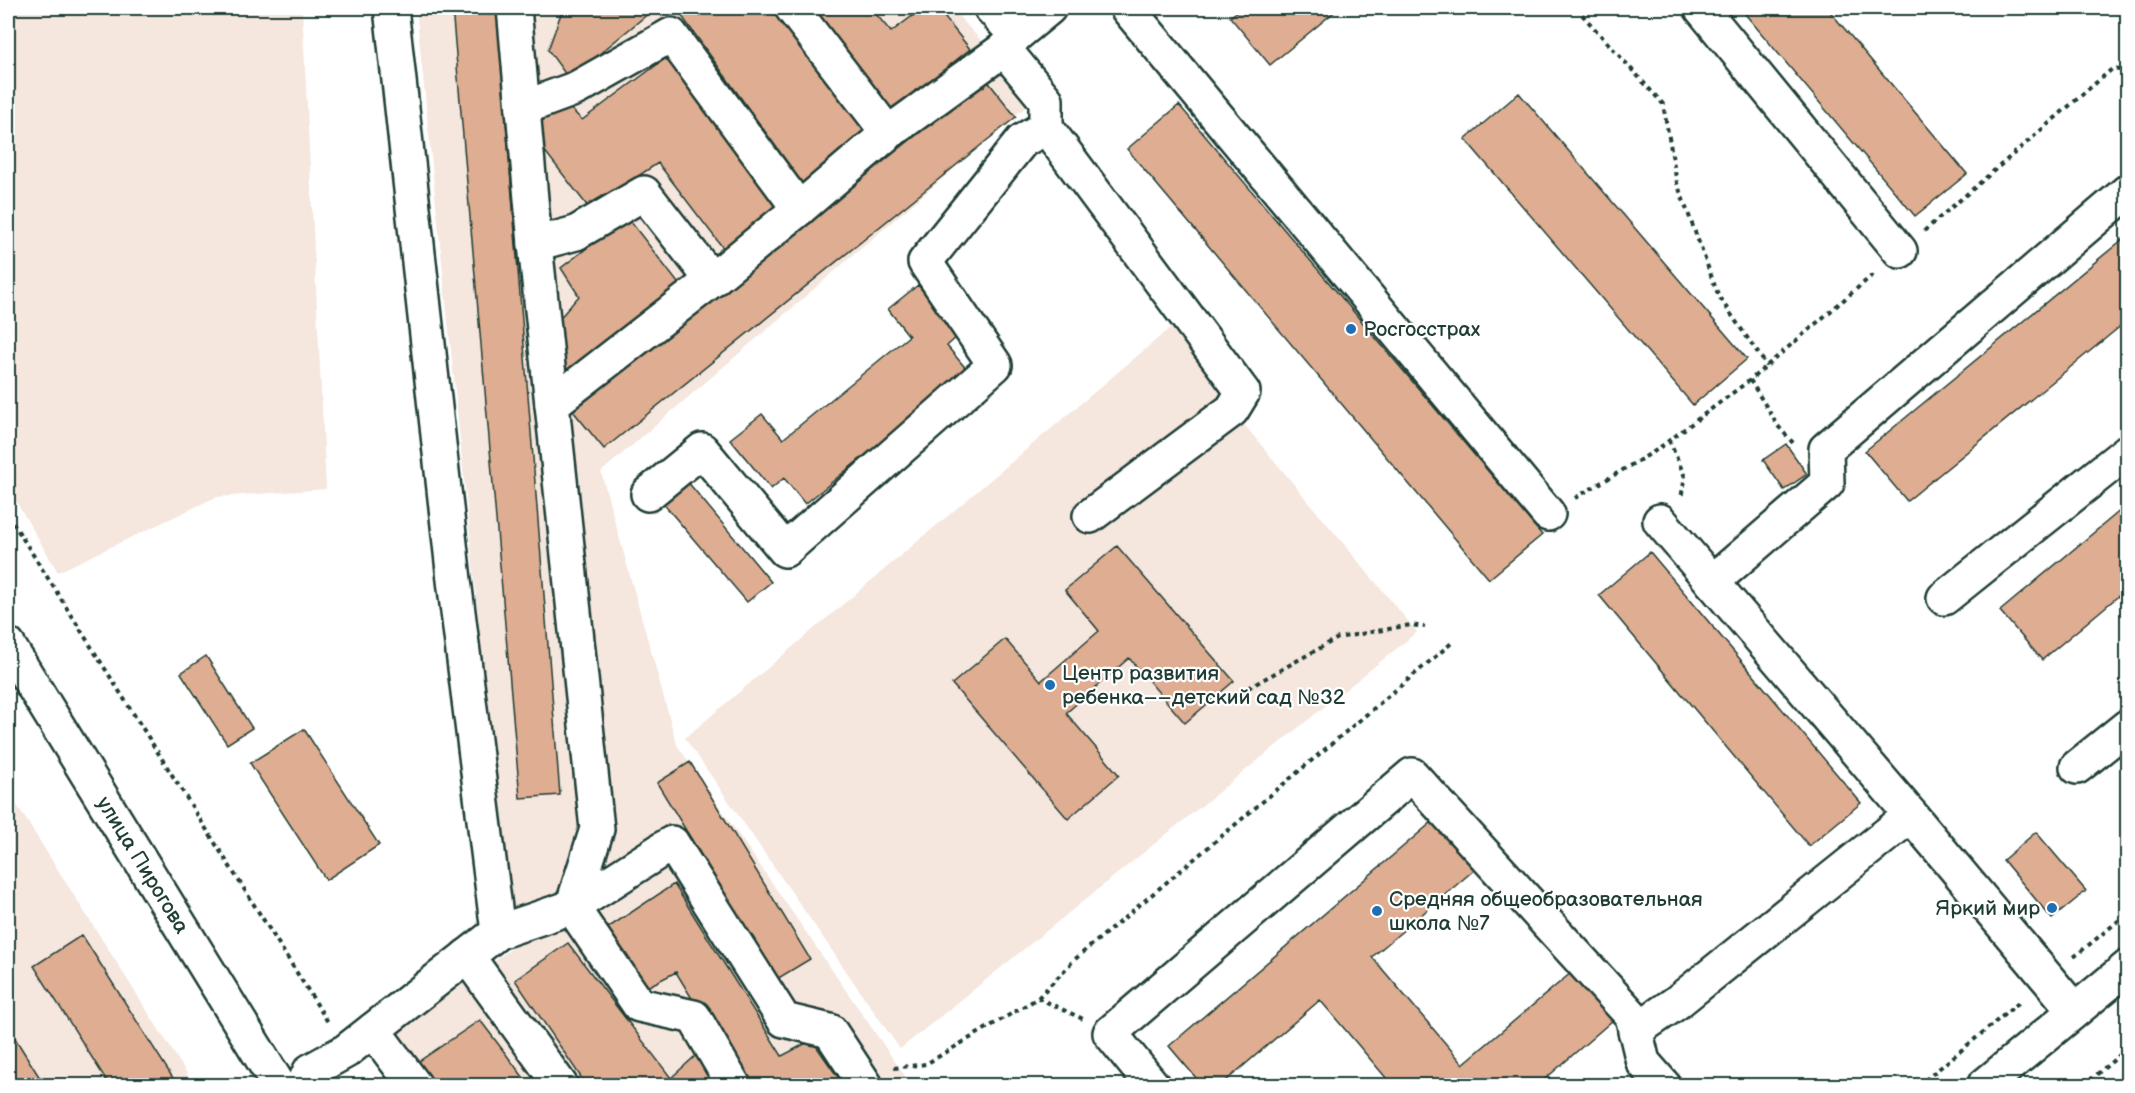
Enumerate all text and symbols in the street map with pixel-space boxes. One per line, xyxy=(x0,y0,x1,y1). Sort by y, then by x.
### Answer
place label: Росгосстрах xyxy=(1363,317,1481,342)
marker: Росгосстрах xyxy=(1344,322,1358,336)
place label: Центр развития ребенка––детский сад №32 xyxy=(1062,661,1346,710)
marker: Центр развития ребенка––детский сад №32 xyxy=(1043,678,1057,692)
street label: улица Пирогова xyxy=(91,792,194,939)
place label: Средняя общеобразовательная школа №7 xyxy=(1389,887,1703,936)
place label: Яркий мир xyxy=(1935,896,2040,921)
marker: Яркий мир xyxy=(2045,901,2059,915)
marker: Средняя общеобразовательная школа №7 xyxy=(1370,904,1384,918)

